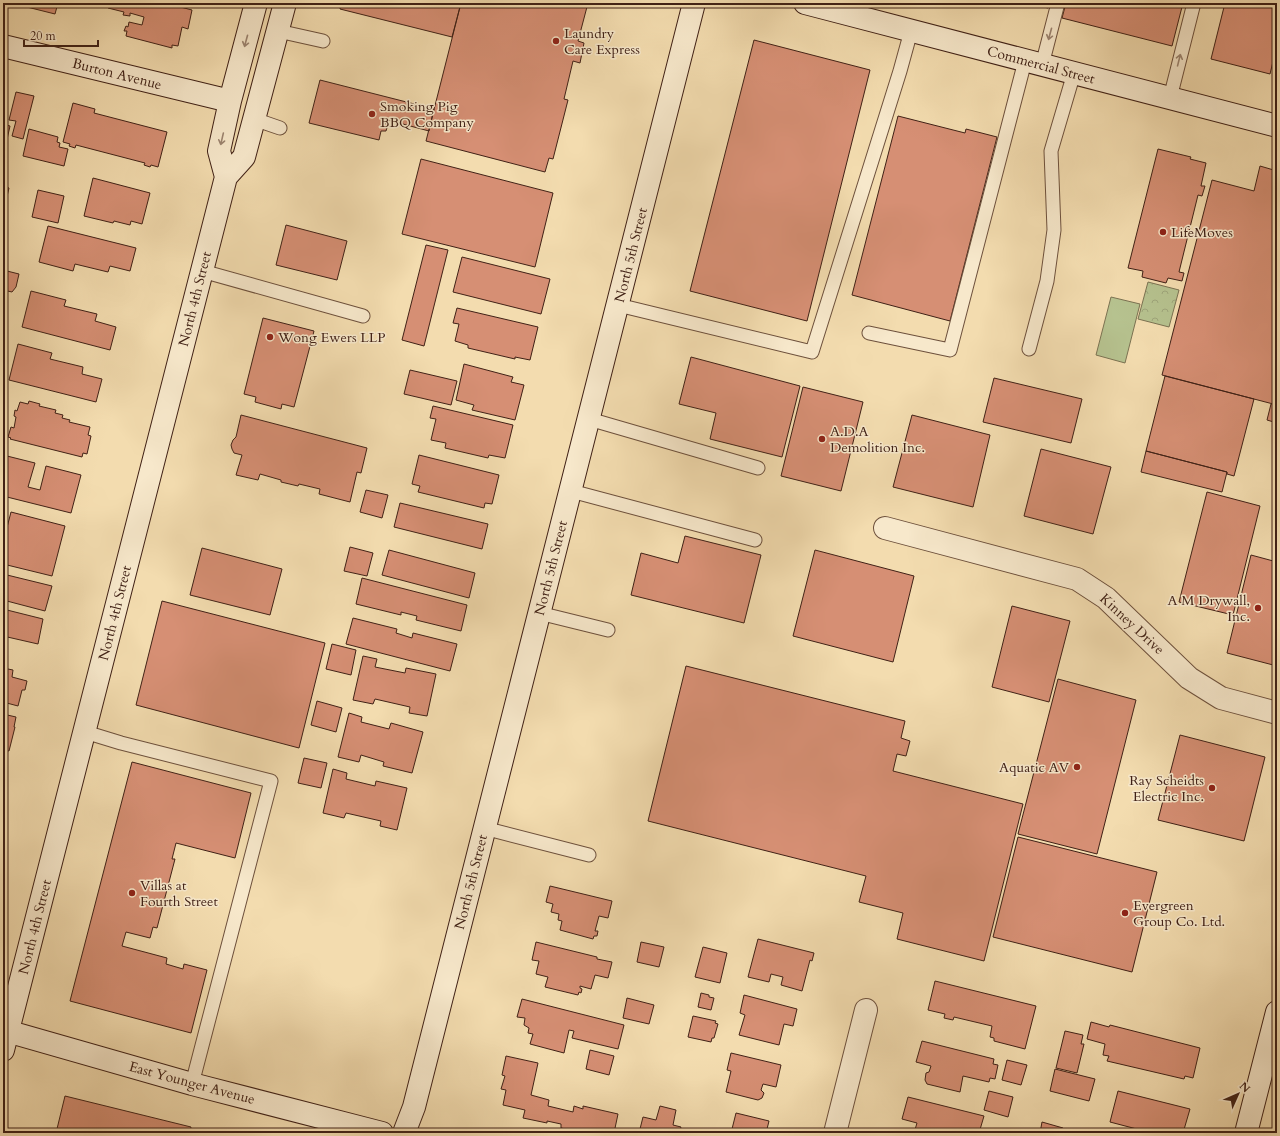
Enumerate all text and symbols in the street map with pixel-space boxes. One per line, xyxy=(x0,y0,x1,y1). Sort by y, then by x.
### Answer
scale bar xyxy=(24,22,98,48)
place label: Laundry Care Express xyxy=(564,24,640,59)
one-way arrow xyxy=(1046,27,1053,40)
text: 20 m xyxy=(30,28,57,44)
one-way arrow xyxy=(242,34,250,47)
marker: Laundry Care Express xyxy=(551,36,561,46)
street label: Commercial Street xyxy=(985,41,1098,89)
street label: Burton Avenue xyxy=(70,54,164,94)
one-way arrow xyxy=(1176,54,1183,67)
place label: Smoking Pig BBQ Company xyxy=(380,97,474,132)
marker: Smoking Pig BBQ Company xyxy=(367,109,377,119)
one-way arrow xyxy=(217,132,225,145)
street label: North 5th Street xyxy=(610,205,652,304)
place label: LifeMoves xyxy=(1171,223,1233,242)
marker: LifeMoves xyxy=(1158,227,1168,237)
street label: North 4th Street xyxy=(174,249,216,348)
place label: Wong Ewers LLP xyxy=(277,328,386,347)
marker: Wong Ewers LLP xyxy=(265,332,275,342)
place label: A.D.A Demolition Inc. xyxy=(830,422,925,457)
marker: A.D.A Demolition Inc. xyxy=(817,434,827,444)
street label: North 5th Street xyxy=(530,518,572,617)
street label: North 4th Street xyxy=(94,563,136,662)
street label: Kinney Drive xyxy=(1096,589,1168,659)
place label: A M Drywall, Inc. xyxy=(1168,591,1250,626)
marker: A M Drywall, Inc. xyxy=(1253,603,1263,613)
place label: Aquatic AV xyxy=(999,758,1070,777)
marker: Aquatic AV xyxy=(1072,762,1082,772)
place label: Ray Scheidts Electric Inc. xyxy=(1129,771,1204,806)
marker: Ray Scheidts Electric Inc. xyxy=(1207,783,1217,793)
street label: North 5th Street xyxy=(450,832,492,931)
place label: Villas at Fourth Street xyxy=(140,876,218,911)
street label: North 4th Street xyxy=(14,877,56,976)
marker: Villas at Fourth Street xyxy=(127,888,137,898)
place label: Evergreen Group Co. Ltd. xyxy=(1133,896,1225,931)
marker: Evergreen Group Co. Ltd. xyxy=(1120,908,1130,918)
street label: East Younger Avenue xyxy=(127,1057,257,1109)
north arrow xyxy=(1218,1074,1258,1114)
text: N xyxy=(1236,1079,1254,1096)

